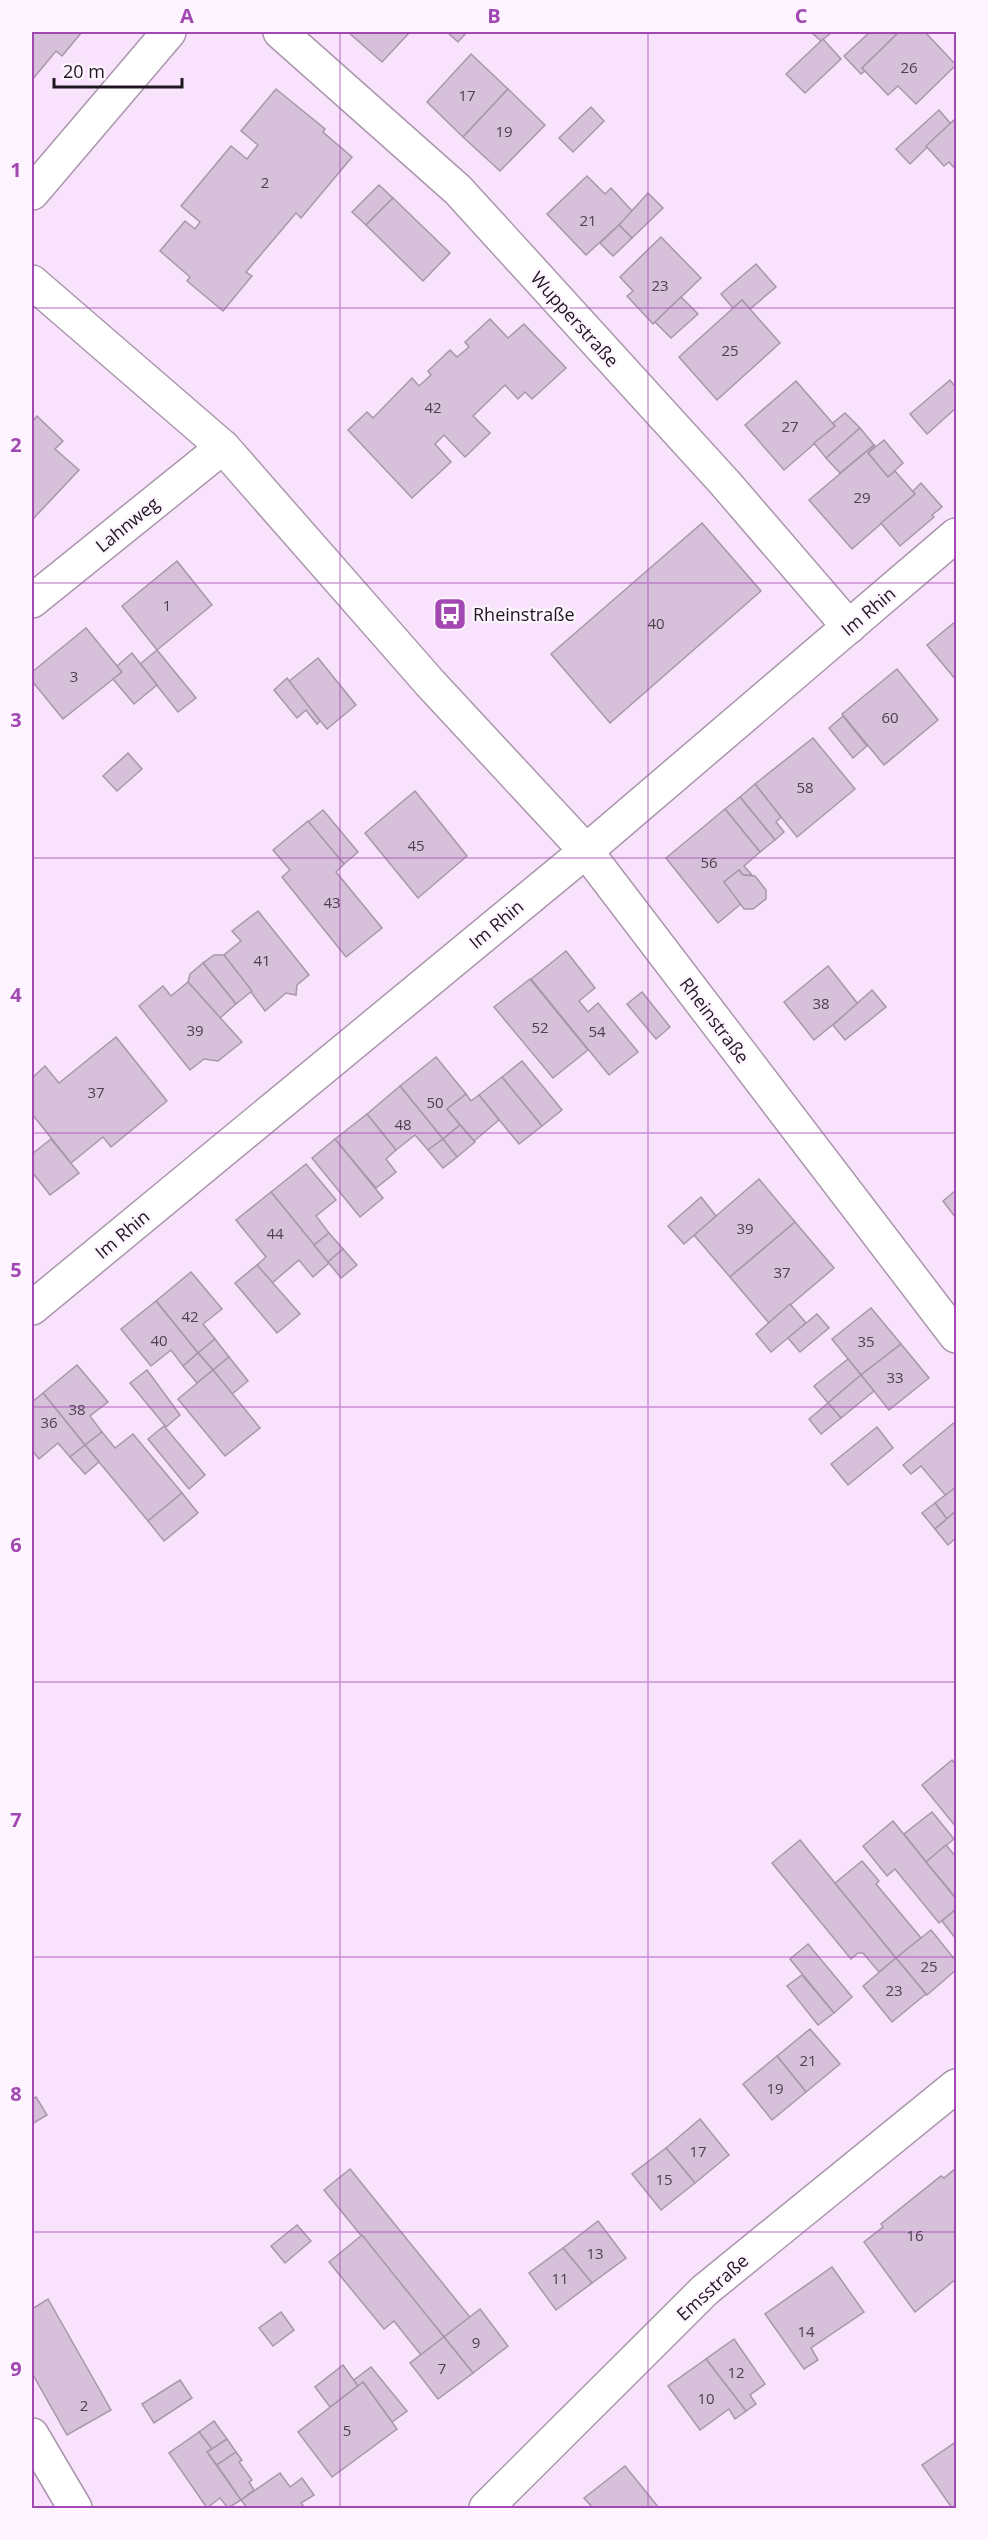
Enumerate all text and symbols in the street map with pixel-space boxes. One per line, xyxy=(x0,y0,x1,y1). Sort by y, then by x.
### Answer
text: A xyxy=(180,2,194,29)
text: B xyxy=(487,2,501,29)
text: C xyxy=(795,2,808,29)
scale bar xyxy=(54,51,182,89)
house number: 26 xyxy=(900,57,918,77)
text: 20 m xyxy=(63,59,105,83)
house number: 17 xyxy=(458,85,476,105)
house number: 19 xyxy=(495,121,513,141)
text: 1 xyxy=(10,156,22,183)
house number: 2 xyxy=(261,172,269,192)
house number: 21 xyxy=(579,210,597,230)
street label: Wupperstraße xyxy=(526,266,624,372)
house number: 23 xyxy=(651,275,669,295)
house number: 25 xyxy=(721,340,739,360)
house number: 42 xyxy=(424,397,442,417)
house number: 27 xyxy=(781,416,799,436)
text: 2 xyxy=(10,431,22,458)
house number: 29 xyxy=(853,487,871,507)
street label: Lahnweg xyxy=(90,491,164,557)
street label: Im Rhin xyxy=(836,581,900,641)
house number: 1 xyxy=(163,595,171,615)
bus stop icon: Rheinstraße xyxy=(432,596,468,632)
place label: Rheinstraße xyxy=(473,602,575,626)
house number: 40 xyxy=(647,613,665,633)
house number: 3 xyxy=(70,666,78,686)
text: 3 xyxy=(10,706,22,733)
house number: 60 xyxy=(881,707,899,727)
house number: 58 xyxy=(796,777,814,797)
house number: 45 xyxy=(407,835,425,855)
house number: 56 xyxy=(700,852,718,872)
house number: 43 xyxy=(323,892,341,912)
street label: Im Rhin xyxy=(464,894,528,954)
house number: 41 xyxy=(253,950,271,970)
street label: Rheinstraße xyxy=(675,972,755,1068)
text: 4 xyxy=(10,981,22,1008)
house number: 38 xyxy=(812,993,830,1013)
house number: 52 xyxy=(531,1017,549,1037)
house number: 39 xyxy=(186,1020,204,1040)
house number: 54 xyxy=(588,1021,606,1041)
house number: 37 xyxy=(87,1082,105,1102)
house number: 50 xyxy=(426,1092,444,1112)
house number: 48 xyxy=(394,1114,412,1134)
street label: Im Rhin xyxy=(90,1204,154,1264)
house number: 39 xyxy=(736,1218,754,1238)
house number: 44 xyxy=(266,1223,284,1243)
text: 5 xyxy=(10,1256,22,1283)
house number: 37 xyxy=(773,1262,791,1282)
house number: 42 xyxy=(181,1306,199,1326)
house number: 40 xyxy=(150,1330,168,1350)
house number: 35 xyxy=(857,1331,875,1351)
house number: 33 xyxy=(886,1367,904,1387)
house number: 38 xyxy=(68,1399,86,1419)
house number: 36 xyxy=(40,1412,58,1432)
text: 6 xyxy=(10,1531,22,1558)
text: 7 xyxy=(10,1806,22,1833)
house number: 25 xyxy=(920,1956,938,1976)
house number: 23 xyxy=(885,1980,903,2000)
house number: 21 xyxy=(799,2050,817,2070)
house number: 19 xyxy=(766,2078,784,2098)
text: 8 xyxy=(10,2080,22,2107)
house number: 17 xyxy=(689,2141,707,2161)
house number: 15 xyxy=(655,2169,673,2189)
house number: 16 xyxy=(906,2225,924,2245)
house number: 13 xyxy=(586,2243,604,2263)
street label: Emsstraße xyxy=(671,2248,753,2326)
house number: 11 xyxy=(551,2268,569,2288)
house number: 14 xyxy=(797,2321,815,2341)
house number: 9 xyxy=(472,2332,480,2352)
text: 9 xyxy=(10,2355,22,2382)
house number: 7 xyxy=(438,2358,446,2378)
house number: 12 xyxy=(727,2362,745,2382)
house number: 10 xyxy=(697,2388,715,2408)
house number: 2 xyxy=(80,2395,88,2415)
house number: 5 xyxy=(343,2420,351,2440)

